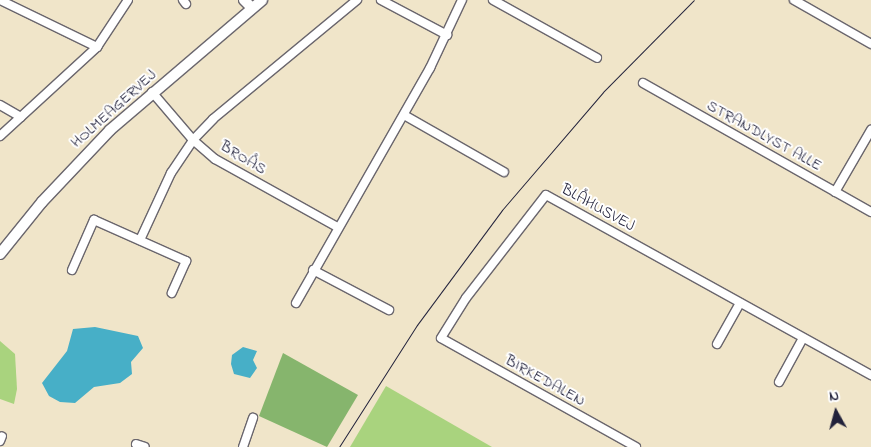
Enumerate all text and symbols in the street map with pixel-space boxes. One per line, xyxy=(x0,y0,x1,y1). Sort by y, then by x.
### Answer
street label: HOLMEAGERVEJ xyxy=(67,66,161,152)
street label: STRANDLYST ALLE xyxy=(703,96,825,176)
street label: BROÅS xyxy=(216,137,270,179)
street label: BLÅHUSVEJ xyxy=(558,180,638,236)
street label: BIRKEDALEN xyxy=(501,351,589,411)
text: N xyxy=(828,386,840,408)
north arrow xyxy=(811,387,861,437)

